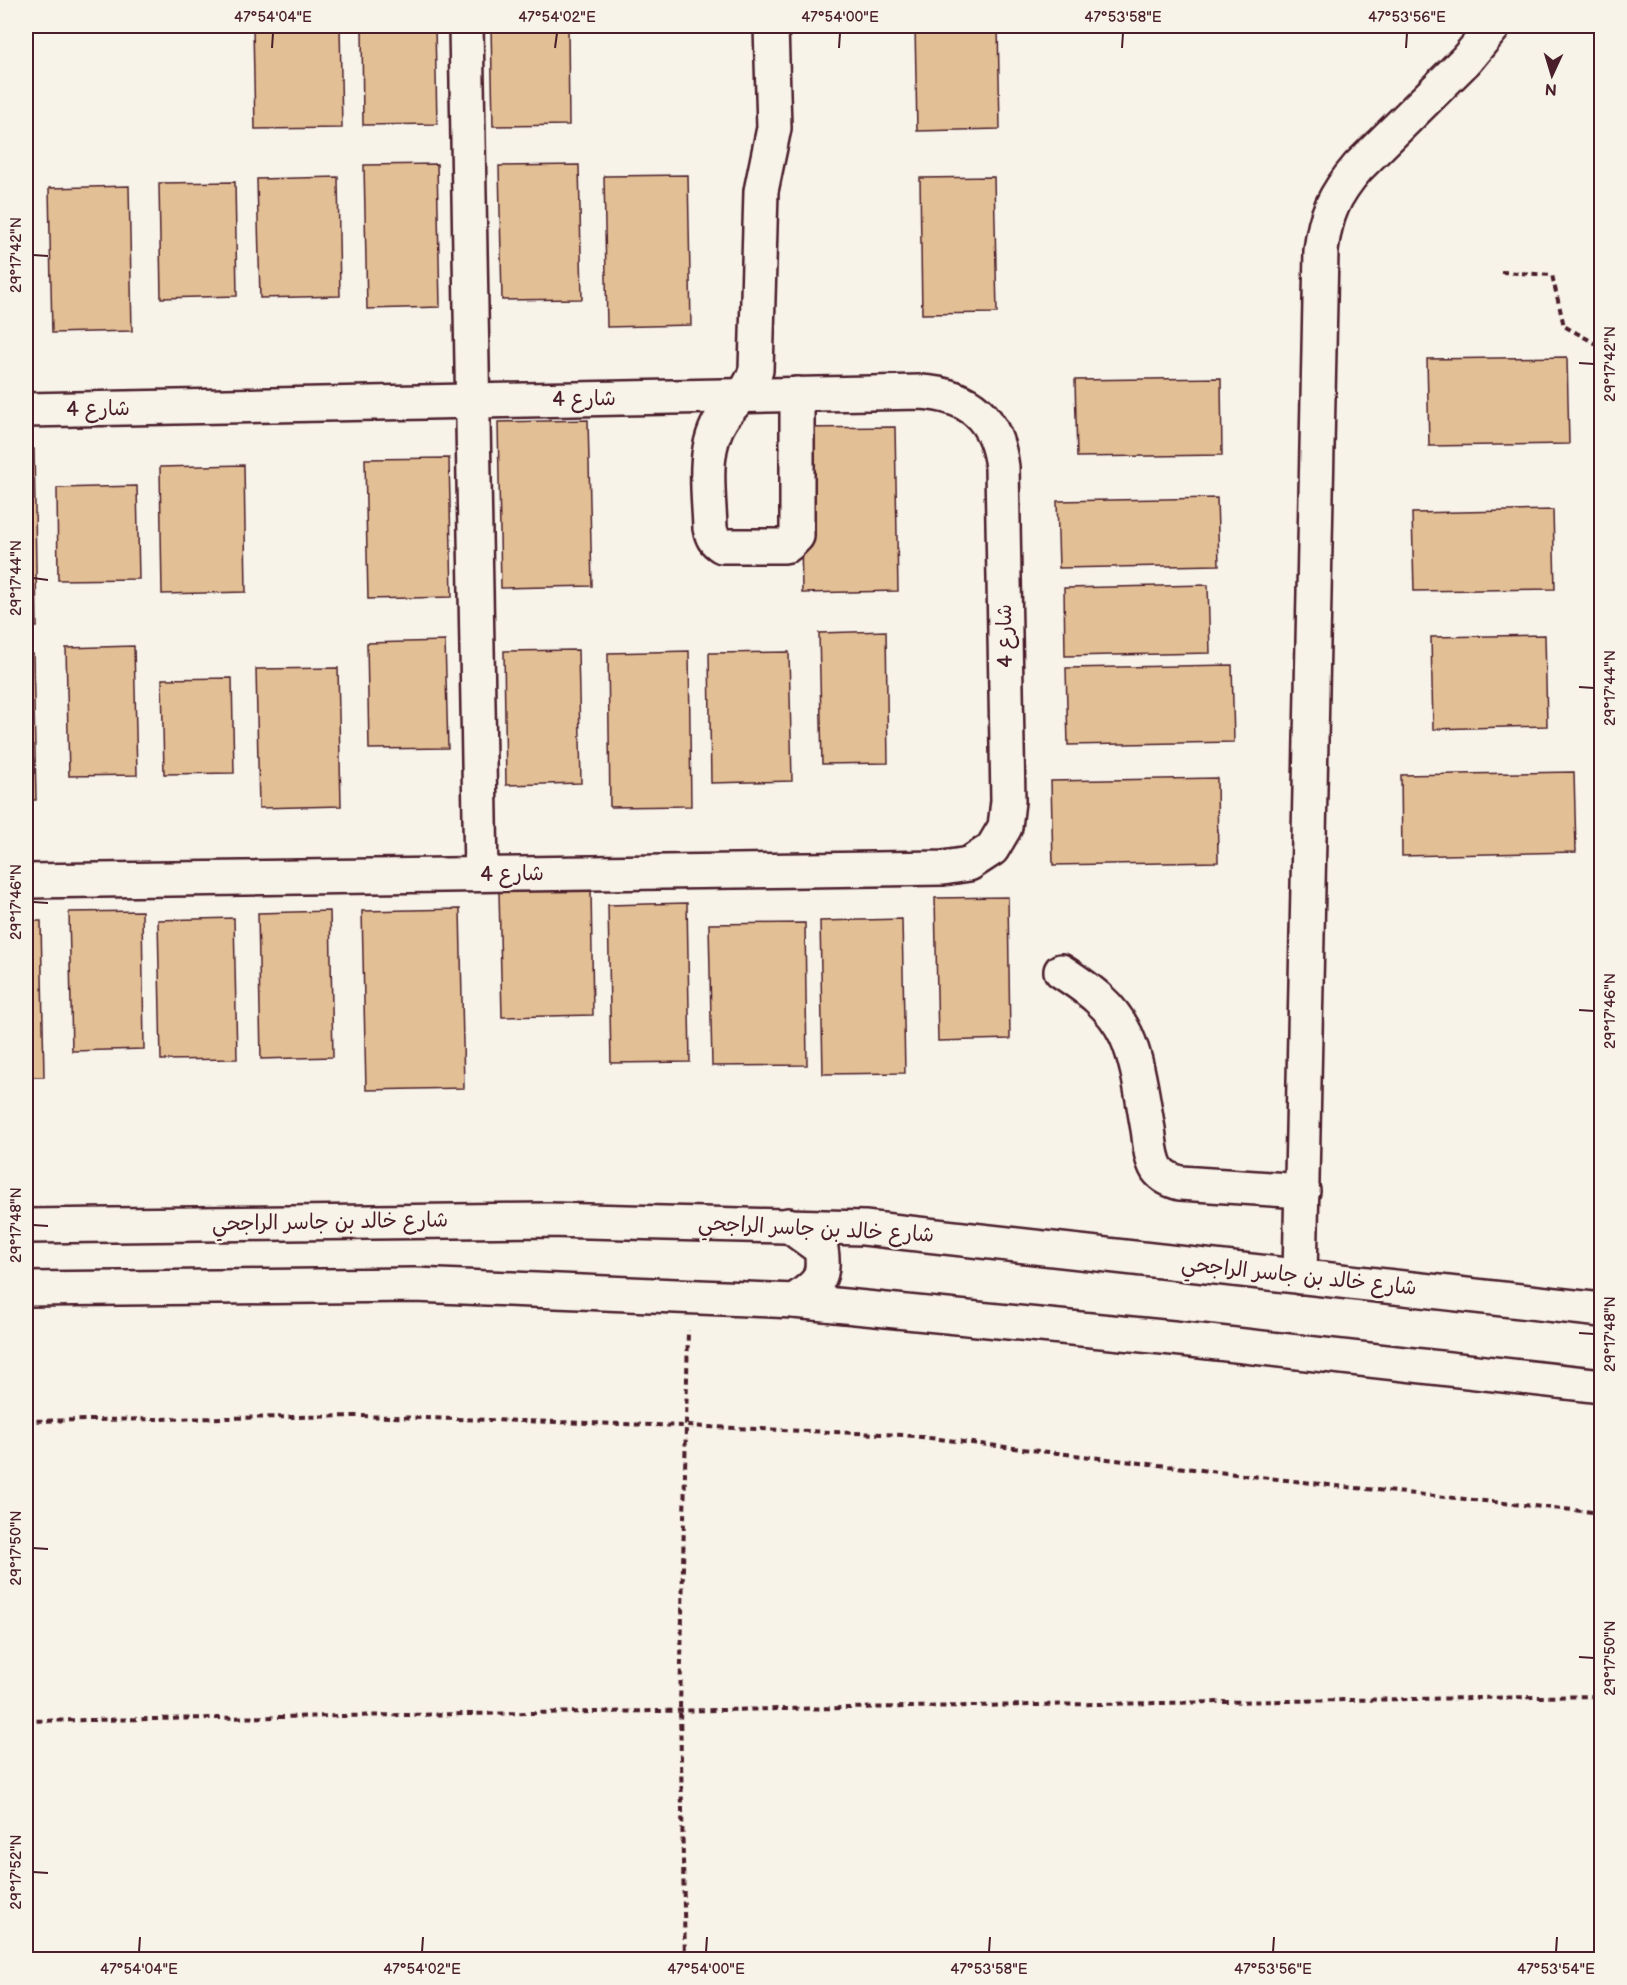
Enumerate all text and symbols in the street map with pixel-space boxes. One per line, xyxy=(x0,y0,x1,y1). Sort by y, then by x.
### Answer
text: 47°54'04"E xyxy=(234,8,312,27)
text: 47°54'02"E xyxy=(518,8,596,27)
text: 47°54'00"E xyxy=(801,8,879,27)
text: 47°53'58"E xyxy=(1084,8,1162,27)
text: 47°53'56"E xyxy=(1368,8,1446,27)
north arrow xyxy=(1522,45,1582,105)
text: N xyxy=(1544,79,1558,98)
text: 29°17'42"N xyxy=(7,217,26,293)
text: 29°17'42"N xyxy=(1601,326,1620,402)
street label: شارع 4 xyxy=(552,386,616,414)
street label: شارع 4 xyxy=(66,396,130,424)
text: 29°17'44"N xyxy=(7,540,26,616)
street label: شارع 4 xyxy=(992,604,1020,668)
text: 29°17'44"N xyxy=(1601,650,1620,726)
street label: شارع 4 xyxy=(480,861,544,889)
text: 29°17'46"N xyxy=(7,864,26,940)
text: 29°17'46"N xyxy=(1601,973,1620,1049)
text: 29°17'48"N xyxy=(7,1187,26,1263)
street label: شارع خالد بن جاسر الراجحي xyxy=(212,1207,448,1243)
street label: شارع خالد بن جاسر الراجحي xyxy=(697,1210,935,1254)
street label: شارع خالد بن جاسر الراجحي xyxy=(1180,1251,1418,1307)
text: 29°17'48"N xyxy=(1601,1296,1620,1372)
text: 29°17'50"N xyxy=(7,1510,26,1586)
text: 29°17'50"N xyxy=(1601,1620,1620,1696)
text: 29°17'52"N xyxy=(7,1834,26,1910)
text: 47°54'04"E xyxy=(100,1960,178,1979)
text: 47°54'02"E xyxy=(383,1960,461,1979)
text: 47°54'00"E xyxy=(667,1960,745,1979)
text: 47°53'58"E xyxy=(950,1960,1028,1979)
text: 47°53'56"E xyxy=(1234,1960,1312,1979)
text: 47°53'54"E xyxy=(1517,1960,1595,1979)

